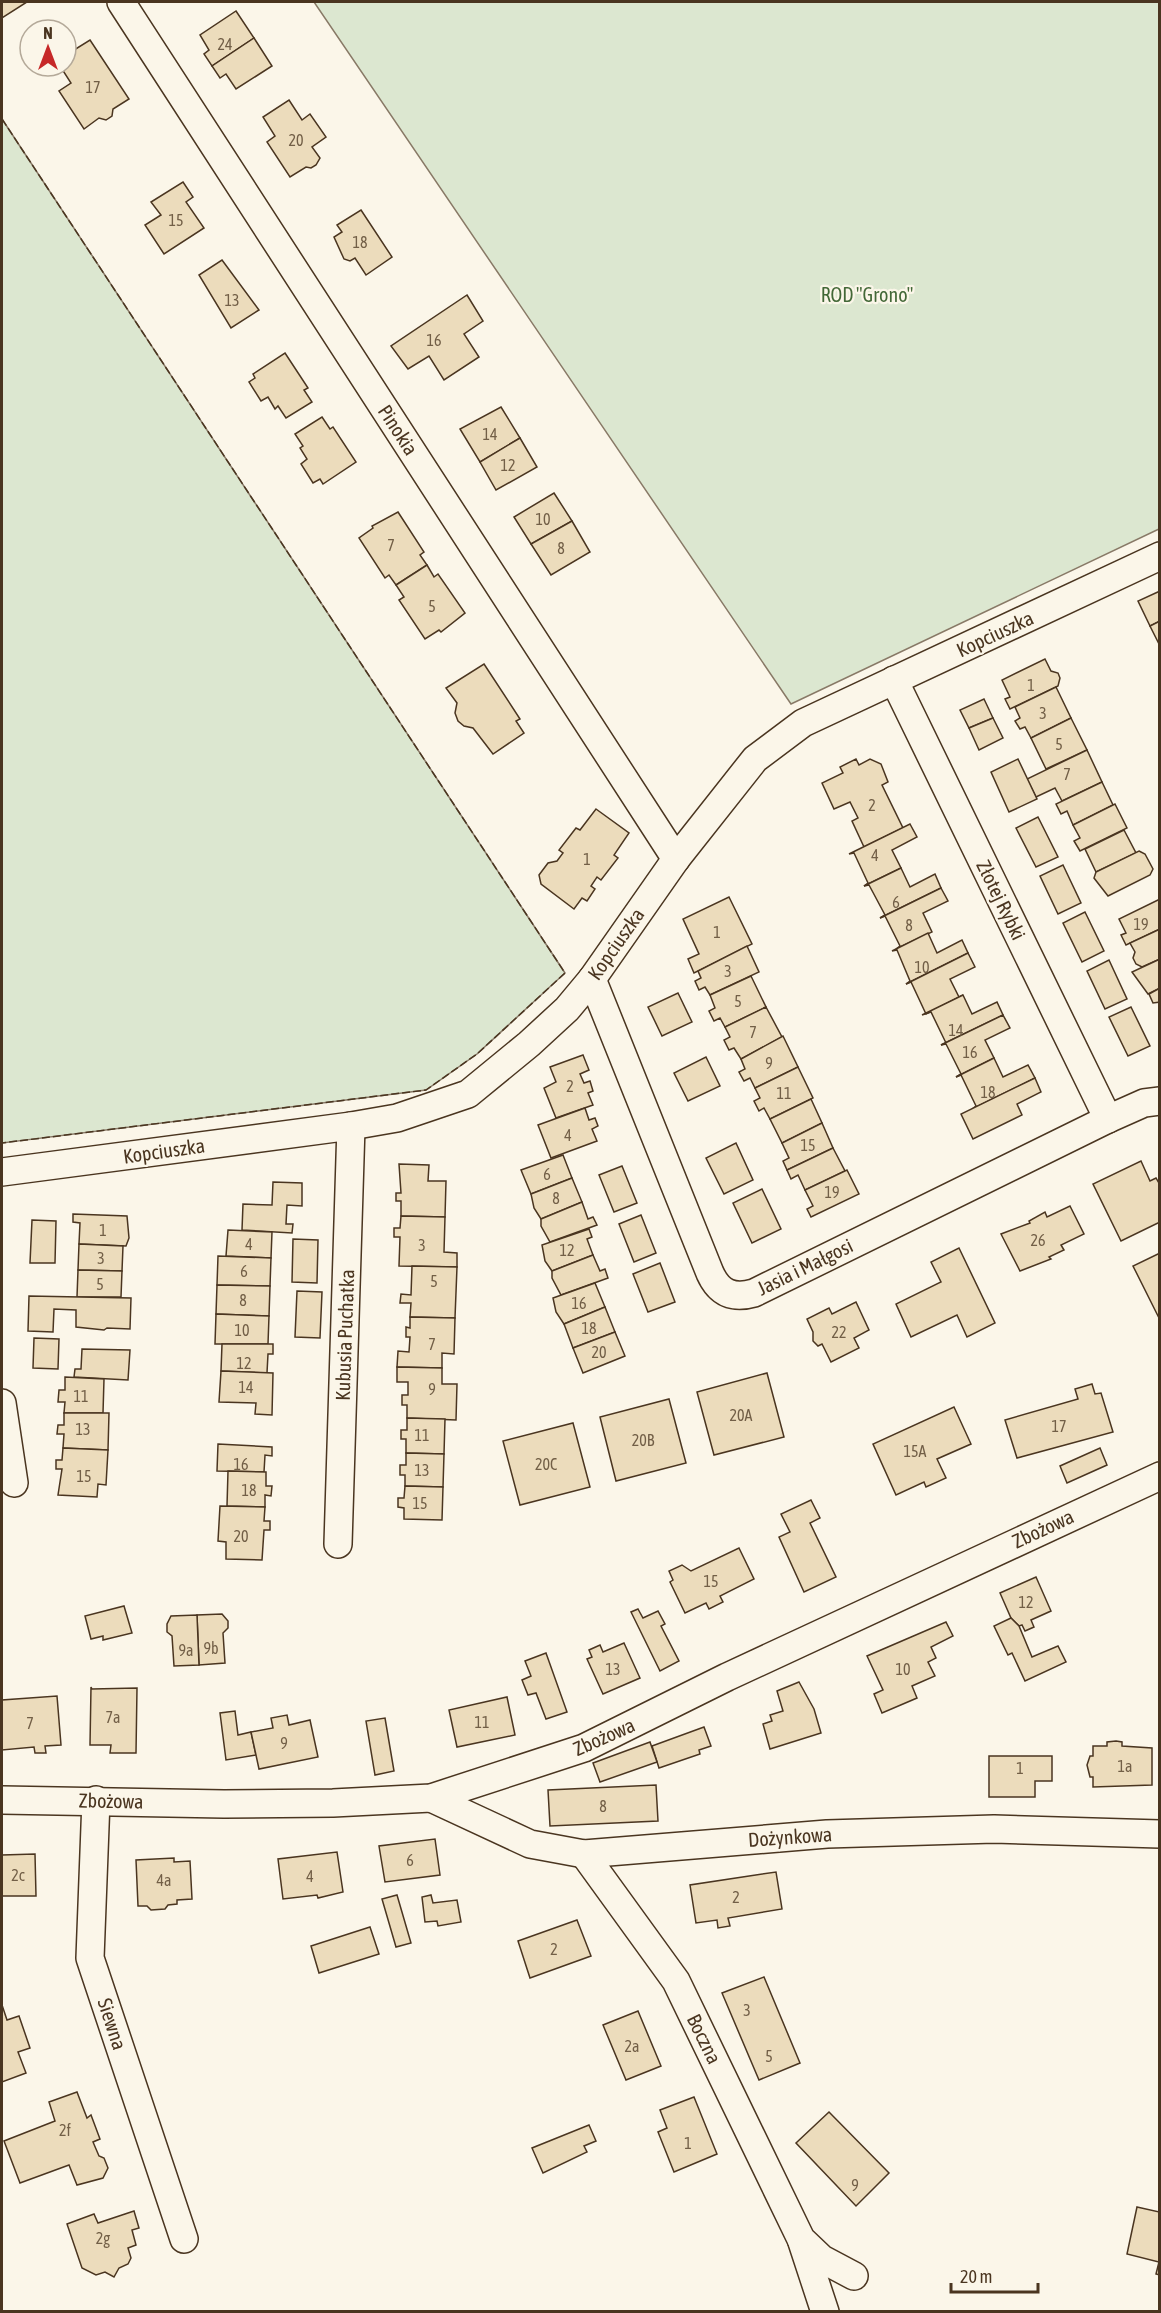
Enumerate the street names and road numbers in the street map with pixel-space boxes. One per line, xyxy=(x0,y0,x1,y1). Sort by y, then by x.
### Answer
street label: Pinokia xyxy=(374,400,423,459)
street label: Kopciuszka xyxy=(953,606,1037,661)
street label: Złotej Rybki xyxy=(972,856,1031,943)
street label: Kopciuszka xyxy=(583,903,649,984)
street label: Kopciuszka xyxy=(122,1133,206,1168)
street label: Jasia i Małgosi xyxy=(753,1233,856,1300)
street label: Kubusia Puchatka xyxy=(331,1269,358,1401)
street label: Zbożowa xyxy=(1009,1504,1077,1553)
street label: Zbożowa xyxy=(569,1713,638,1760)
street label: Zbożowa xyxy=(78,1788,144,1813)
street label: Dożynkowa xyxy=(747,1822,833,1851)
street label: Siewna xyxy=(93,1995,132,2053)
street label: Boczna xyxy=(683,2010,726,2067)

